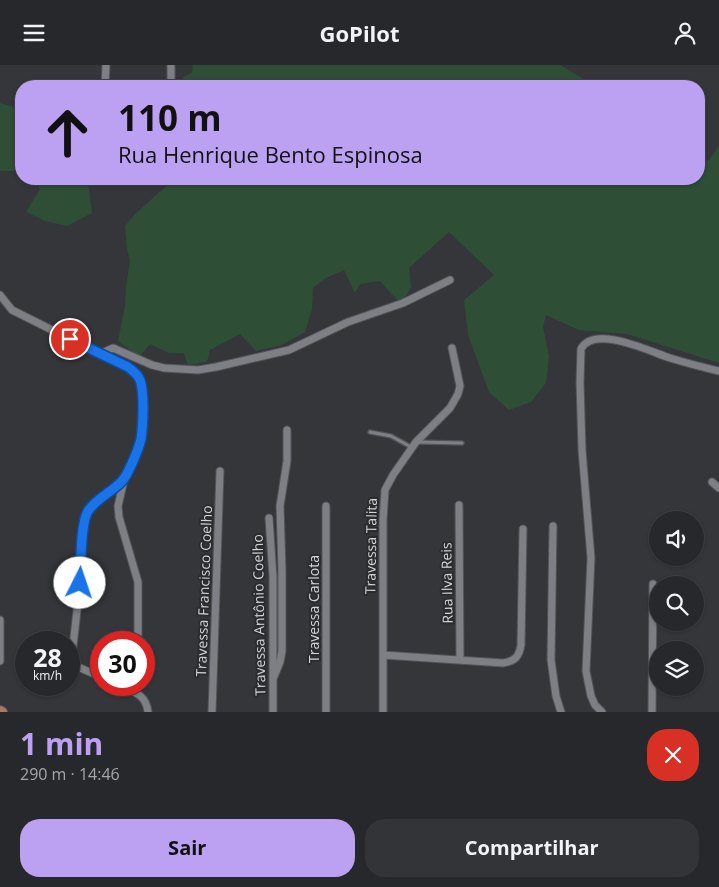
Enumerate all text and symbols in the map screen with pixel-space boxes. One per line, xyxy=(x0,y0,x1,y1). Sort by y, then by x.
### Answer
text: GoPilot xyxy=(320,18,399,48)
icon: menu xyxy=(20,19,48,47)
icon: person xyxy=(671,19,699,47)
text: 110 m xyxy=(118,94,222,141)
icon: ahead xyxy=(35,100,100,165)
text: Rua Henrique Bento Espinosa xyxy=(118,139,423,169)
pin xyxy=(49,318,91,360)
icon: arrive xyxy=(56,325,84,353)
street label: Travessa Talita xyxy=(360,498,381,594)
street label: Travessa Francisco Coelho xyxy=(191,505,216,677)
map controls xyxy=(649,511,704,696)
button: sound xyxy=(649,511,704,566)
street label: Travessa Antônio Coelho xyxy=(248,534,269,696)
street label: Rua Ilva Reis xyxy=(436,542,457,624)
street label: Travessa Carlota xyxy=(304,555,323,663)
position arrow xyxy=(53,556,105,608)
button: search xyxy=(649,576,704,631)
speed limit sign: 30 xyxy=(90,631,155,696)
text: 28 xyxy=(33,640,62,674)
button: layers xyxy=(649,641,704,696)
text: km/h xyxy=(33,667,62,684)
text: 1 min xyxy=(20,723,103,764)
button: close xyxy=(647,729,699,781)
text: 290 m · 14:46 xyxy=(20,763,120,785)
button: Sair xyxy=(20,819,355,877)
button: Compartilhar xyxy=(365,819,699,877)

